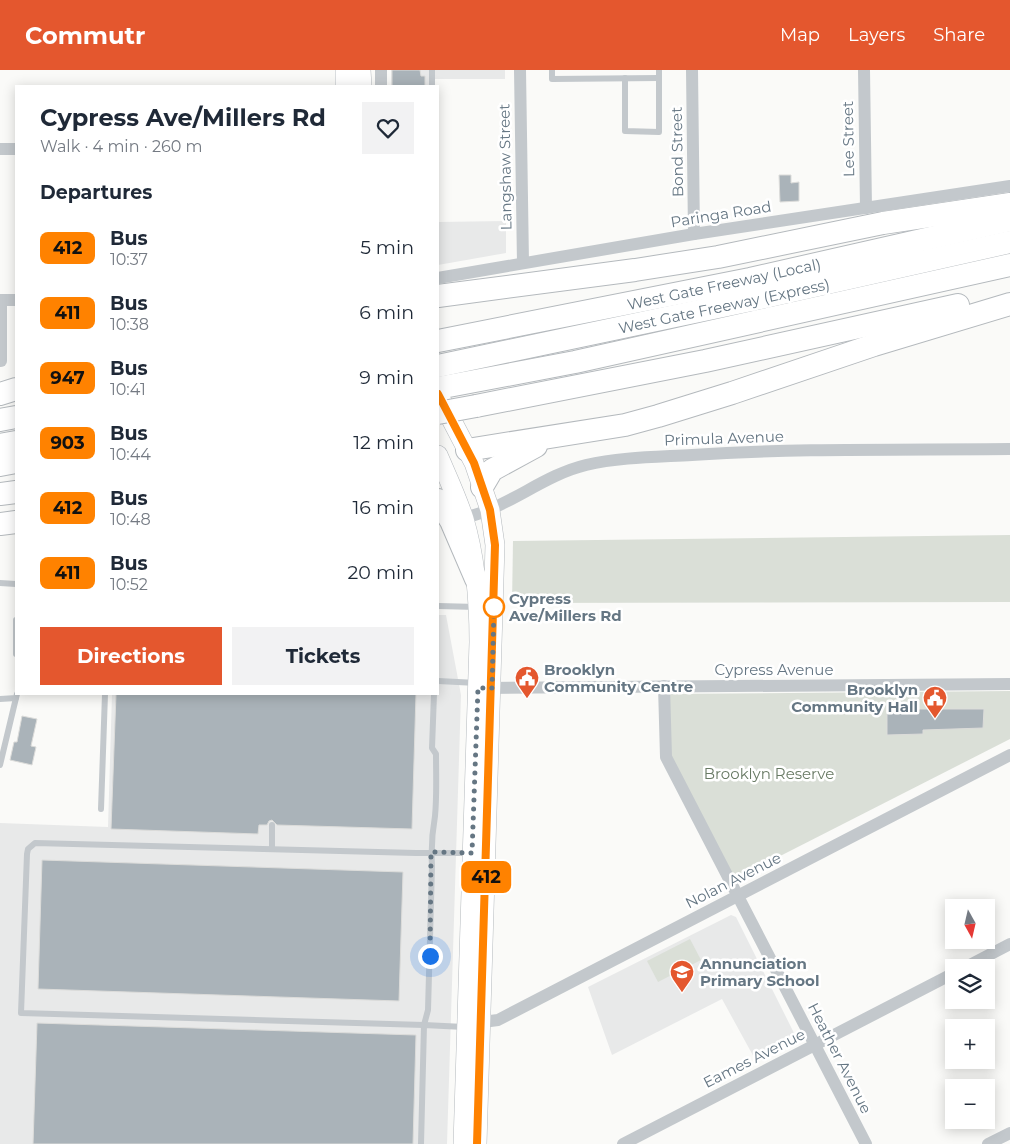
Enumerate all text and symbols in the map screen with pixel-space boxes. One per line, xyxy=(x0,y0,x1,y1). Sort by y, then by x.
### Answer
text: Commutr xyxy=(25,21,145,50)
text: Map xyxy=(780,24,820,46)
text: Layers xyxy=(848,24,905,46)
text: Share xyxy=(933,24,985,46)
street label: Lee Street xyxy=(838,101,858,177)
button: heart xyxy=(362,102,414,154)
text: Cypress Ave/Millers Rd xyxy=(40,103,326,132)
street label: Langshaw Street xyxy=(494,103,516,231)
street label: Bond Street xyxy=(667,107,687,197)
text: Walk · 4 min · 260 m xyxy=(40,137,202,156)
text: Departures xyxy=(40,181,152,204)
street label: Paringa Road xyxy=(669,197,773,231)
text: Bus xyxy=(110,227,148,250)
text: 5 min xyxy=(360,236,414,259)
text: 412 xyxy=(53,237,82,259)
text: 10:37 xyxy=(110,250,148,269)
street label: West Gate Freeway (Local) xyxy=(625,254,823,314)
street label: West Gate Freeway (Express) xyxy=(617,274,831,338)
text: Bus xyxy=(110,292,148,315)
text: 6 min xyxy=(359,301,414,324)
text: 411 xyxy=(54,302,81,324)
text: 10:38 xyxy=(110,315,149,334)
text: Bus xyxy=(110,357,148,380)
text: 9 min xyxy=(359,366,414,389)
text: 947 xyxy=(50,367,85,389)
text: 10:41 xyxy=(110,380,146,399)
text: Bus xyxy=(110,422,148,445)
street label: Primula Avenue xyxy=(664,426,784,450)
text: 12 min xyxy=(353,431,414,454)
text: 903 xyxy=(50,432,85,454)
text: 10:44 xyxy=(110,445,151,464)
text: Bus xyxy=(110,487,148,510)
text: 16 min xyxy=(352,496,414,519)
text: 412 xyxy=(53,497,82,519)
text: 10:48 xyxy=(110,510,151,529)
text: Bus xyxy=(110,552,148,575)
text: 20 min xyxy=(348,561,414,584)
text: 411 xyxy=(54,562,81,584)
text: 10:52 xyxy=(110,575,148,594)
place label: Cypress Ave/Millers Rd xyxy=(508,589,622,625)
marker: Cypress Ave/Millers Rd xyxy=(483,596,505,618)
button: Directions xyxy=(40,627,222,685)
button: Tickets xyxy=(232,627,414,685)
place label: Brooklyn Community Centre xyxy=(544,660,693,696)
street label: Cypress Avenue xyxy=(715,660,834,679)
public building icon: Brooklyn Community Centre xyxy=(514,665,540,699)
place label: Brooklyn Community Hall xyxy=(791,680,918,716)
public building icon: Brooklyn Community Hall xyxy=(922,685,948,719)
park label: Brooklyn Reserve xyxy=(704,764,834,783)
street label: Nolan Avenue xyxy=(682,848,784,912)
line badge: 412 xyxy=(457,861,515,893)
text: 412 xyxy=(471,866,501,888)
north arrow xyxy=(945,899,995,949)
map controls xyxy=(945,899,995,1129)
your location xyxy=(418,944,443,969)
place label: Annunciation Primary School xyxy=(699,954,819,990)
school or university icon: Annunciation Primary School xyxy=(669,959,695,993)
button: layers xyxy=(945,959,995,1009)
street label: Heather Avenue xyxy=(804,999,876,1117)
button: + xyxy=(945,1019,995,1069)
street label: Eames Avenue xyxy=(700,1024,808,1092)
button: − xyxy=(945,1079,995,1129)

